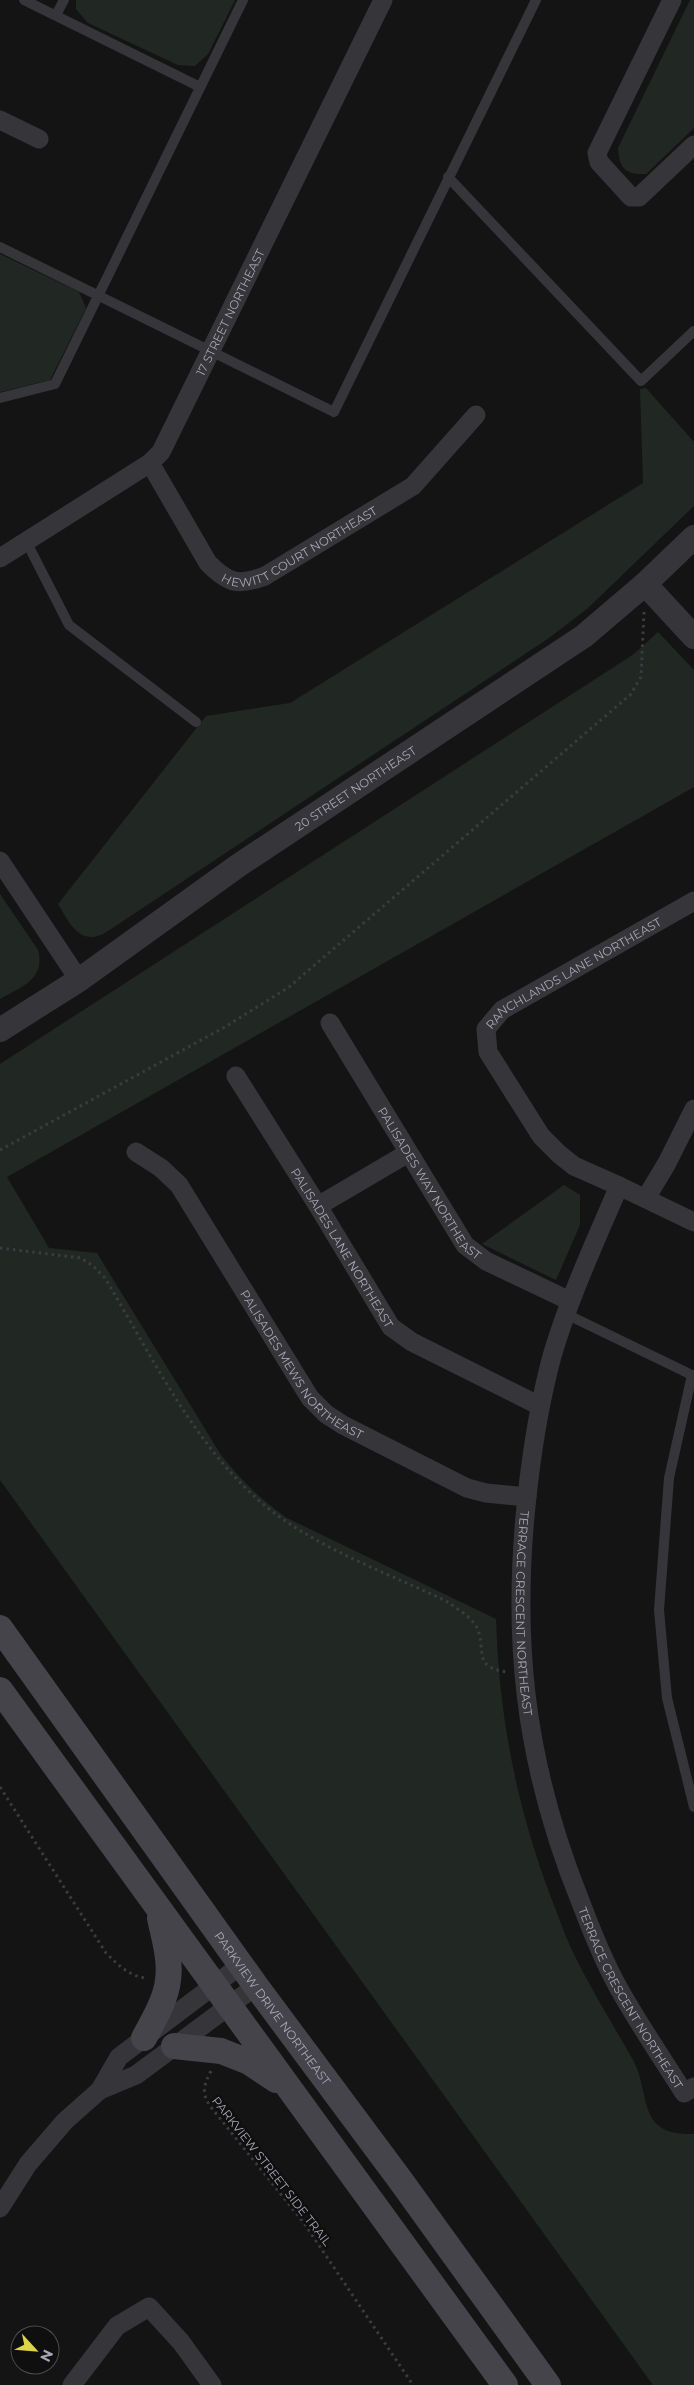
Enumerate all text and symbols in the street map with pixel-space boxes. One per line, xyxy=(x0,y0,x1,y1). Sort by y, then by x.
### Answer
street label: 17 STREET NORTHEAST xyxy=(192,246,267,378)
street label: HEWITT COURT NORTHEAST xyxy=(219,502,380,590)
street label: 20 STREET NORTHEAST xyxy=(292,742,419,834)
street label: RANCHLANDS LANE NORTHEAST xyxy=(482,914,664,1032)
street label: PALISADES WAY NORTHEAST xyxy=(375,1104,485,1262)
street label: PALISADES LANE NORTHEAST xyxy=(288,1165,397,1330)
street label: PALISADES MEWS NORTHEAST xyxy=(238,1287,366,1442)
street label: TERRACE CRESCENT NORTHEAST xyxy=(513,1510,536,1717)
street label: TERRACE CRESCENT NORTHEAST xyxy=(576,1905,687,2092)
street label: PARKVIEW DRIVE NORTHEAST xyxy=(212,1928,335,2088)
street label: PARKVIEW STREET SIDE TRAIL xyxy=(209,2093,335,2249)
north arrow xyxy=(10,2325,60,2375)
text: N xyxy=(36,2347,57,2365)

